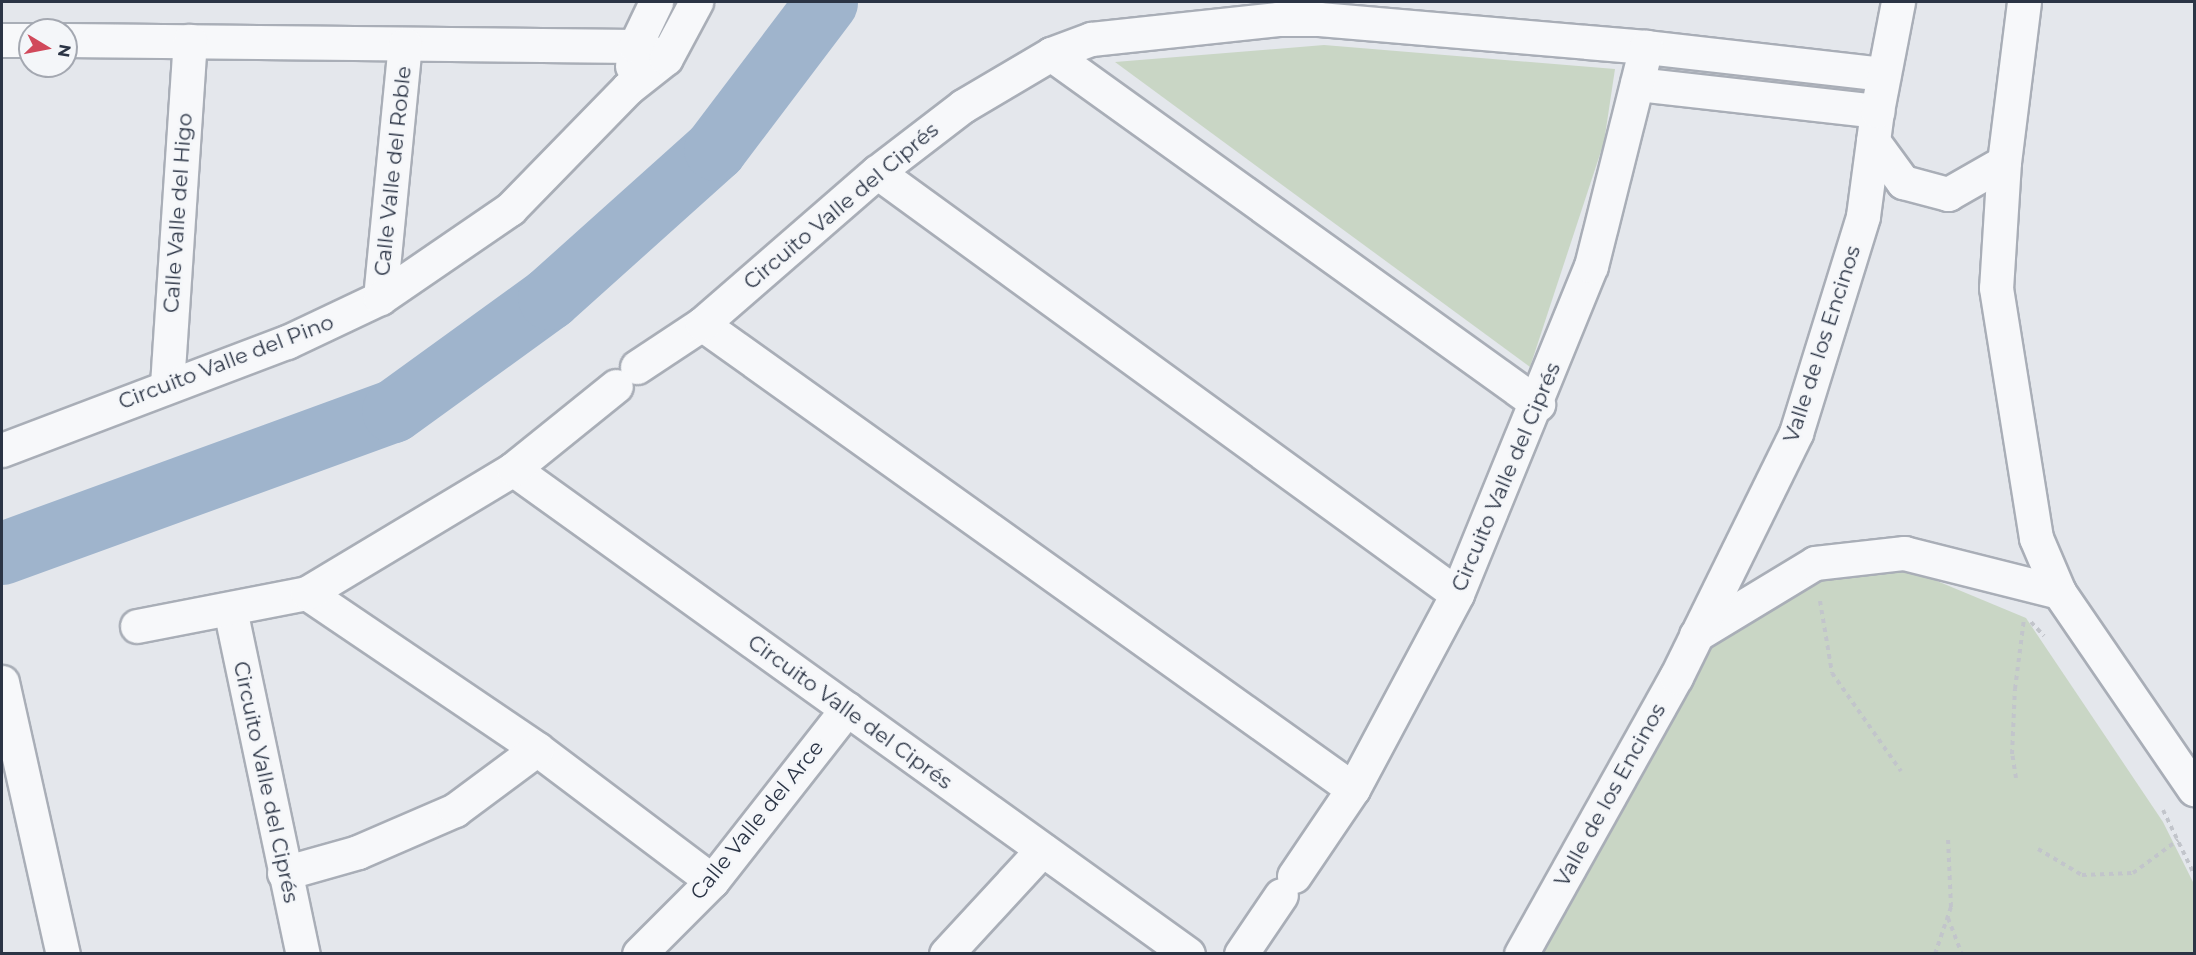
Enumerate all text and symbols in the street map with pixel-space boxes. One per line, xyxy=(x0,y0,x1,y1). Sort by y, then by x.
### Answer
north arrow xyxy=(18,18,78,78)
text: N xyxy=(54,43,75,59)
street label: Calle Valle del Roble xyxy=(369,65,417,277)
street label: Calle Valle del Higo xyxy=(158,112,198,314)
street label: Circuito Valle del Ciprés xyxy=(739,117,943,295)
street label: Valle de los Encinos xyxy=(1778,242,1866,446)
street label: Circuito Valle del Pino xyxy=(115,309,337,415)
street label: Circuito Valle del Ciprés xyxy=(1446,359,1566,595)
street label: Circuito Valle del Ciprés xyxy=(743,629,957,795)
street label: Circuito Valle del Ciprés xyxy=(228,659,304,905)
street label: Valle de los Encinos xyxy=(1549,699,1671,891)
street label: Calle Valle del Arce xyxy=(685,735,829,905)

